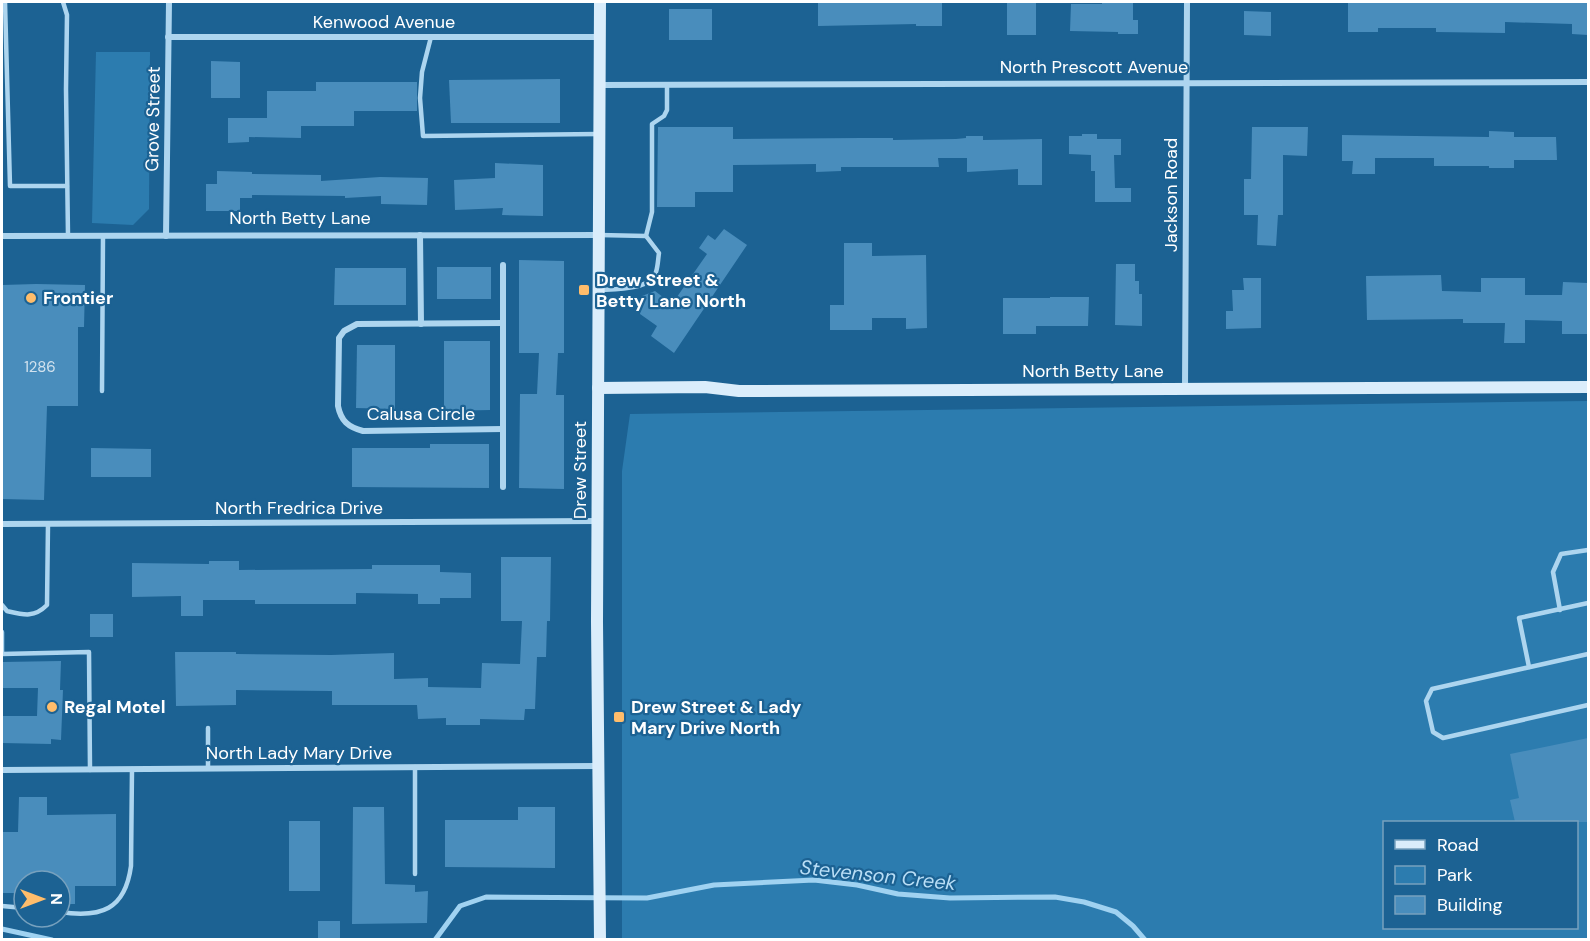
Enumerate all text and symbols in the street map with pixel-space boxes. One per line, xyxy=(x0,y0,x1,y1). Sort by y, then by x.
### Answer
street label: Kenwood Avenue xyxy=(313,10,455,34)
street label: North Prescott Avenue xyxy=(1000,55,1188,79)
street label: Grove Street xyxy=(140,66,166,172)
street label: Jackson Road xyxy=(1159,138,1183,252)
street label: North Betty Lane xyxy=(229,206,371,230)
place label: Drew Street & Betty Lane North xyxy=(596,268,746,313)
marker: Drew Street & Betty Lane North xyxy=(577,283,591,297)
place label: Frontier xyxy=(43,286,113,310)
marker: Frontier xyxy=(24,291,38,305)
house number: 1286 xyxy=(24,357,56,377)
street label: North Betty Lane xyxy=(1022,359,1164,383)
street label: Calusa Circle xyxy=(367,402,475,426)
street label: Drew Street xyxy=(568,421,592,519)
street label: North Fredrica Drive xyxy=(215,496,383,520)
place label: Regal Motel xyxy=(64,695,166,719)
place label: Drew Street & Lady Mary Drive North xyxy=(631,695,802,740)
marker: Regal Motel xyxy=(45,700,59,714)
marker: Drew Street & Lady Mary Drive North xyxy=(612,710,626,724)
street label: North Lady Mary Drive xyxy=(206,741,392,765)
legend xyxy=(1383,821,1578,929)
text: Road xyxy=(1437,833,1479,857)
water label: Stevenson Creek xyxy=(799,854,958,896)
text: Park xyxy=(1437,863,1473,887)
north arrow xyxy=(12,869,72,929)
text: N xyxy=(46,893,67,905)
text: Building xyxy=(1437,893,1502,917)

